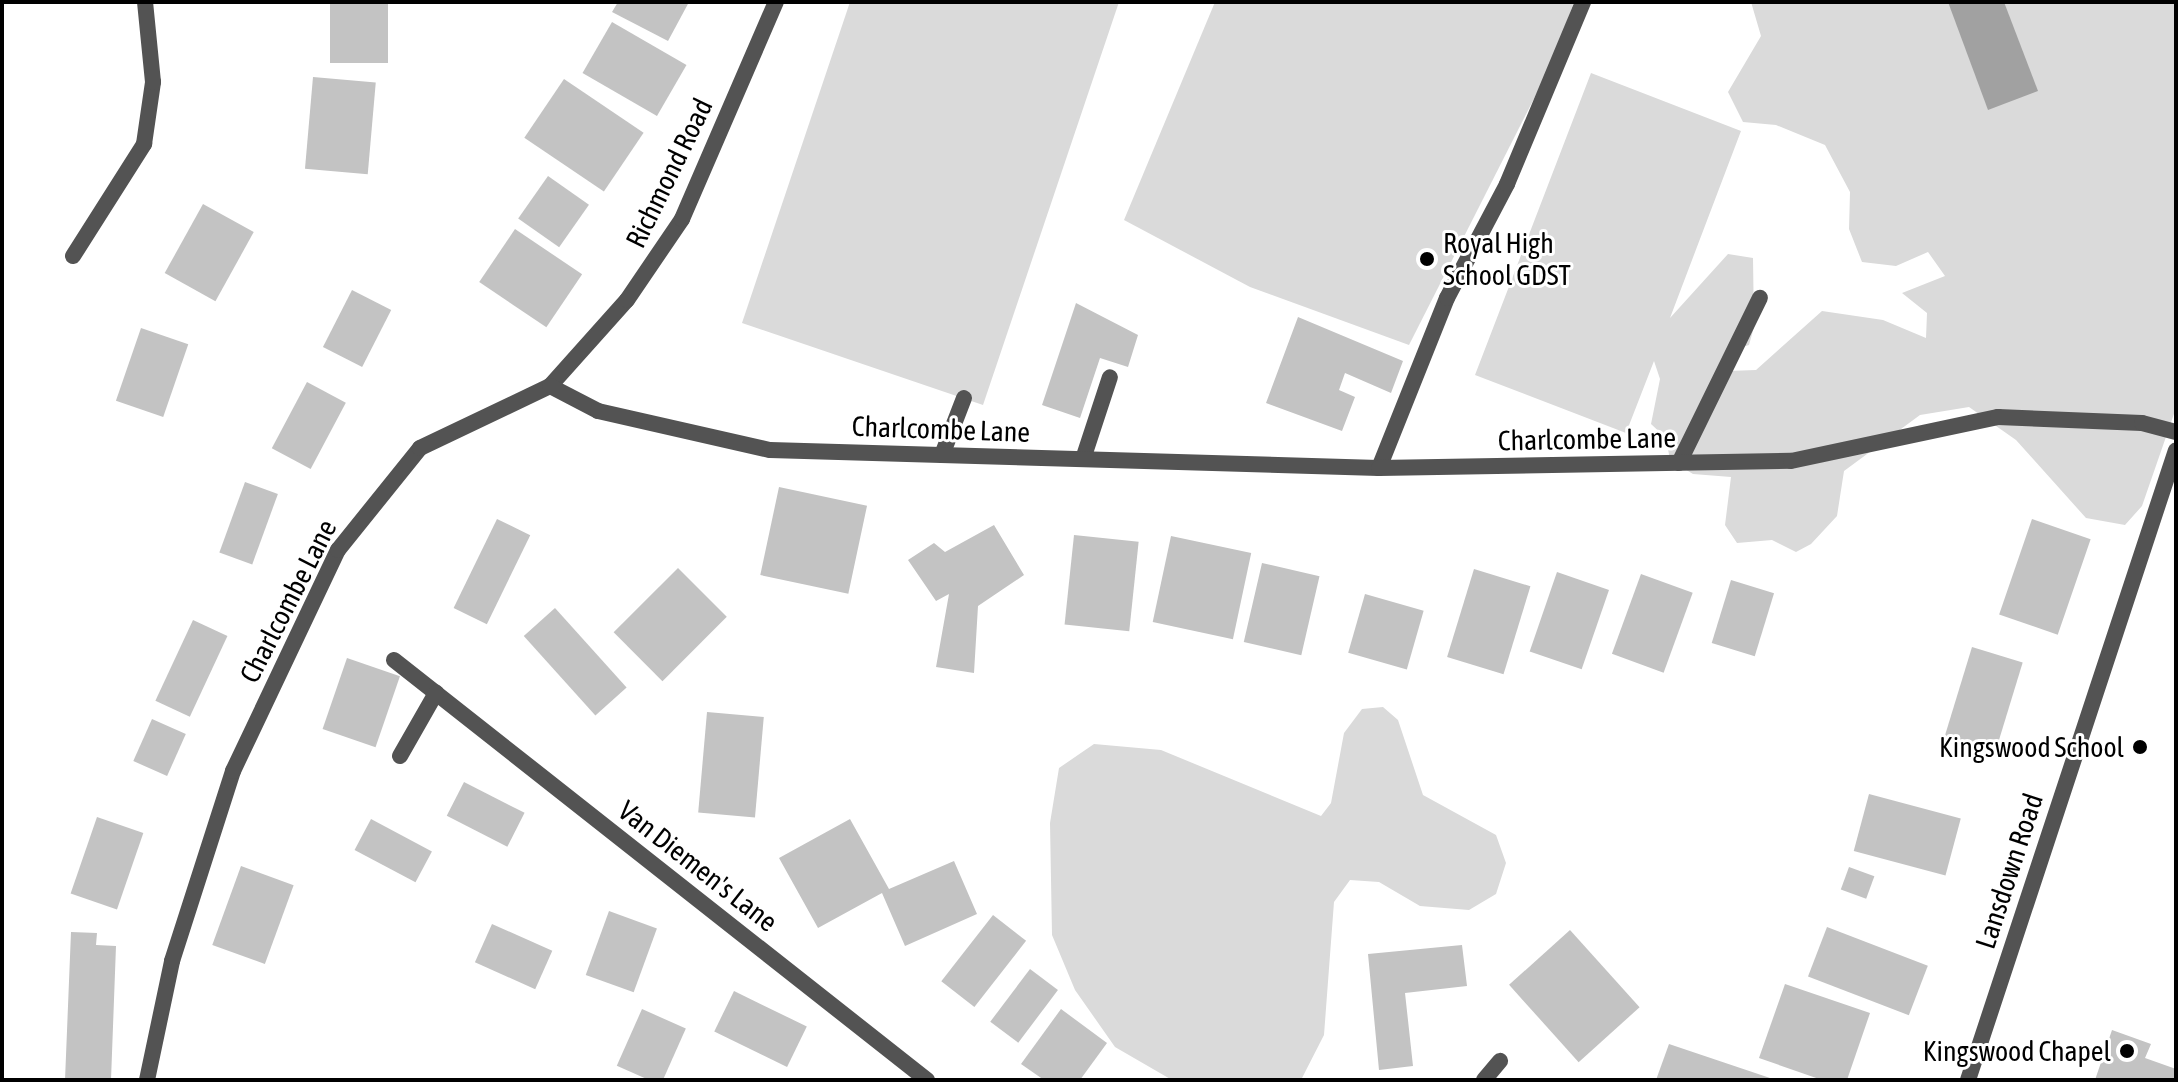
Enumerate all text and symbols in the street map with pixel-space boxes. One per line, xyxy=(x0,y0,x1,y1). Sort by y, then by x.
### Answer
street label: Richmond Road xyxy=(618,93,720,253)
place label: Royal High School GDST xyxy=(1443,226,1571,292)
marker: Royal High School GDST xyxy=(1418,250,1436,268)
street label: Charlcombe Lane xyxy=(851,409,1031,449)
street label: Charlcombe Lane xyxy=(1498,421,1676,457)
street label: Charlcombe Lane xyxy=(233,514,343,688)
place label: Kingswood School xyxy=(1939,730,2124,764)
marker: Kingswood School xyxy=(2131,738,2149,756)
street label: Lansdown Road xyxy=(1968,789,2050,953)
street label: Van Diemen's Lane xyxy=(612,794,784,938)
place label: Kingswood Chapel xyxy=(1923,1034,2111,1068)
marker: Kingswood Chapel xyxy=(2118,1042,2136,1060)

